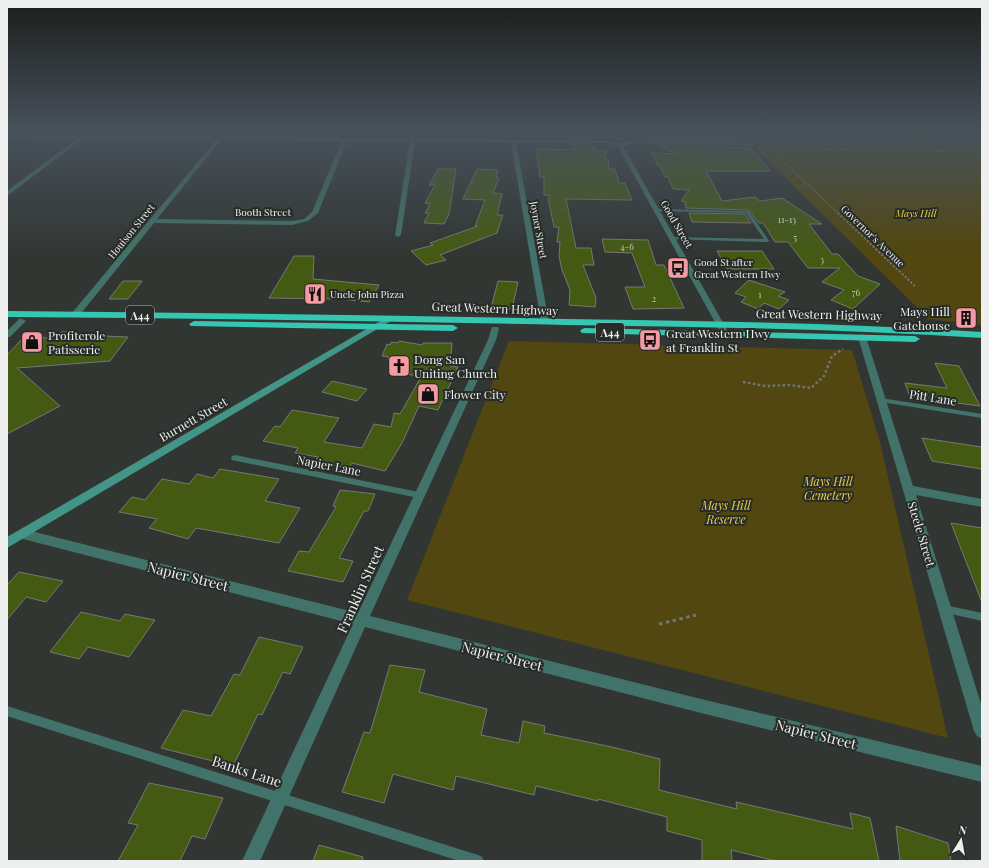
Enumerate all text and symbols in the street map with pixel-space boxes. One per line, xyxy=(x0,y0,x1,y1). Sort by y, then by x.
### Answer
street label: Good Street xyxy=(658,197,697,251)
street label: Joyner Street xyxy=(527,199,551,260)
street label: Houison Street xyxy=(105,200,158,261)
street label: Governor's Avenue xyxy=(838,202,908,270)
street label: Booth Street xyxy=(235,205,291,219)
park label: Mays Hill xyxy=(894,206,938,220)
house number: 11-13 xyxy=(778,213,796,225)
house number: 5 xyxy=(793,231,797,243)
house number: 4-6 xyxy=(620,240,634,252)
house number: 3 xyxy=(820,253,824,265)
bus stop icon: Good St after Great Western Hwy xyxy=(665,255,691,281)
place label: Good St after Great Western Hwy xyxy=(694,255,780,281)
restaurant icon: Uncle John Pizza xyxy=(302,281,328,307)
house number: 76 xyxy=(852,286,860,298)
place label: Uncle John Pizza xyxy=(330,287,404,301)
house number: 1 xyxy=(758,288,762,300)
house number: 2 xyxy=(652,292,656,304)
street label: Great Western Highway xyxy=(432,298,558,318)
place label: Mays Hill Gatehouse xyxy=(893,303,951,333)
street label: Great Western Highway xyxy=(756,305,882,323)
building icon: Mays Hill Gatehouse xyxy=(953,305,979,331)
road number: A44 xyxy=(126,306,154,324)
road number: A44 xyxy=(596,323,624,341)
place label: Great Western Hwy at Franklin St xyxy=(666,325,770,355)
place label: Profiterole Patisserie xyxy=(48,327,105,357)
bus stop icon: Great Western Hwy at Franklin St xyxy=(637,327,663,353)
shop icon: Profiterole Patisserie xyxy=(19,329,45,355)
place label: Dong San Uniting Church xyxy=(414,351,497,381)
church icon: Dong San Uniting Church xyxy=(386,353,412,379)
shop icon: Flower City xyxy=(415,381,441,407)
street label: Pitt Lane xyxy=(908,385,958,409)
place label: Flower City xyxy=(444,386,506,402)
street label: Burnett Street xyxy=(156,393,231,445)
street label: Napier Lane xyxy=(296,451,362,479)
park label: Mays Hill Cemetery xyxy=(802,473,853,503)
park label: Mays Hill Reserve xyxy=(700,497,751,527)
street label: Steele Street xyxy=(904,499,940,569)
street label: Franklin Street xyxy=(332,541,388,636)
street label: Napier Street xyxy=(145,557,232,595)
street label: Napier Street xyxy=(459,637,546,675)
street label: Napier Street xyxy=(773,715,860,753)
street label: Banks Lane xyxy=(210,751,284,791)
north arrow xyxy=(941,820,981,860)
text: N xyxy=(958,822,968,838)

